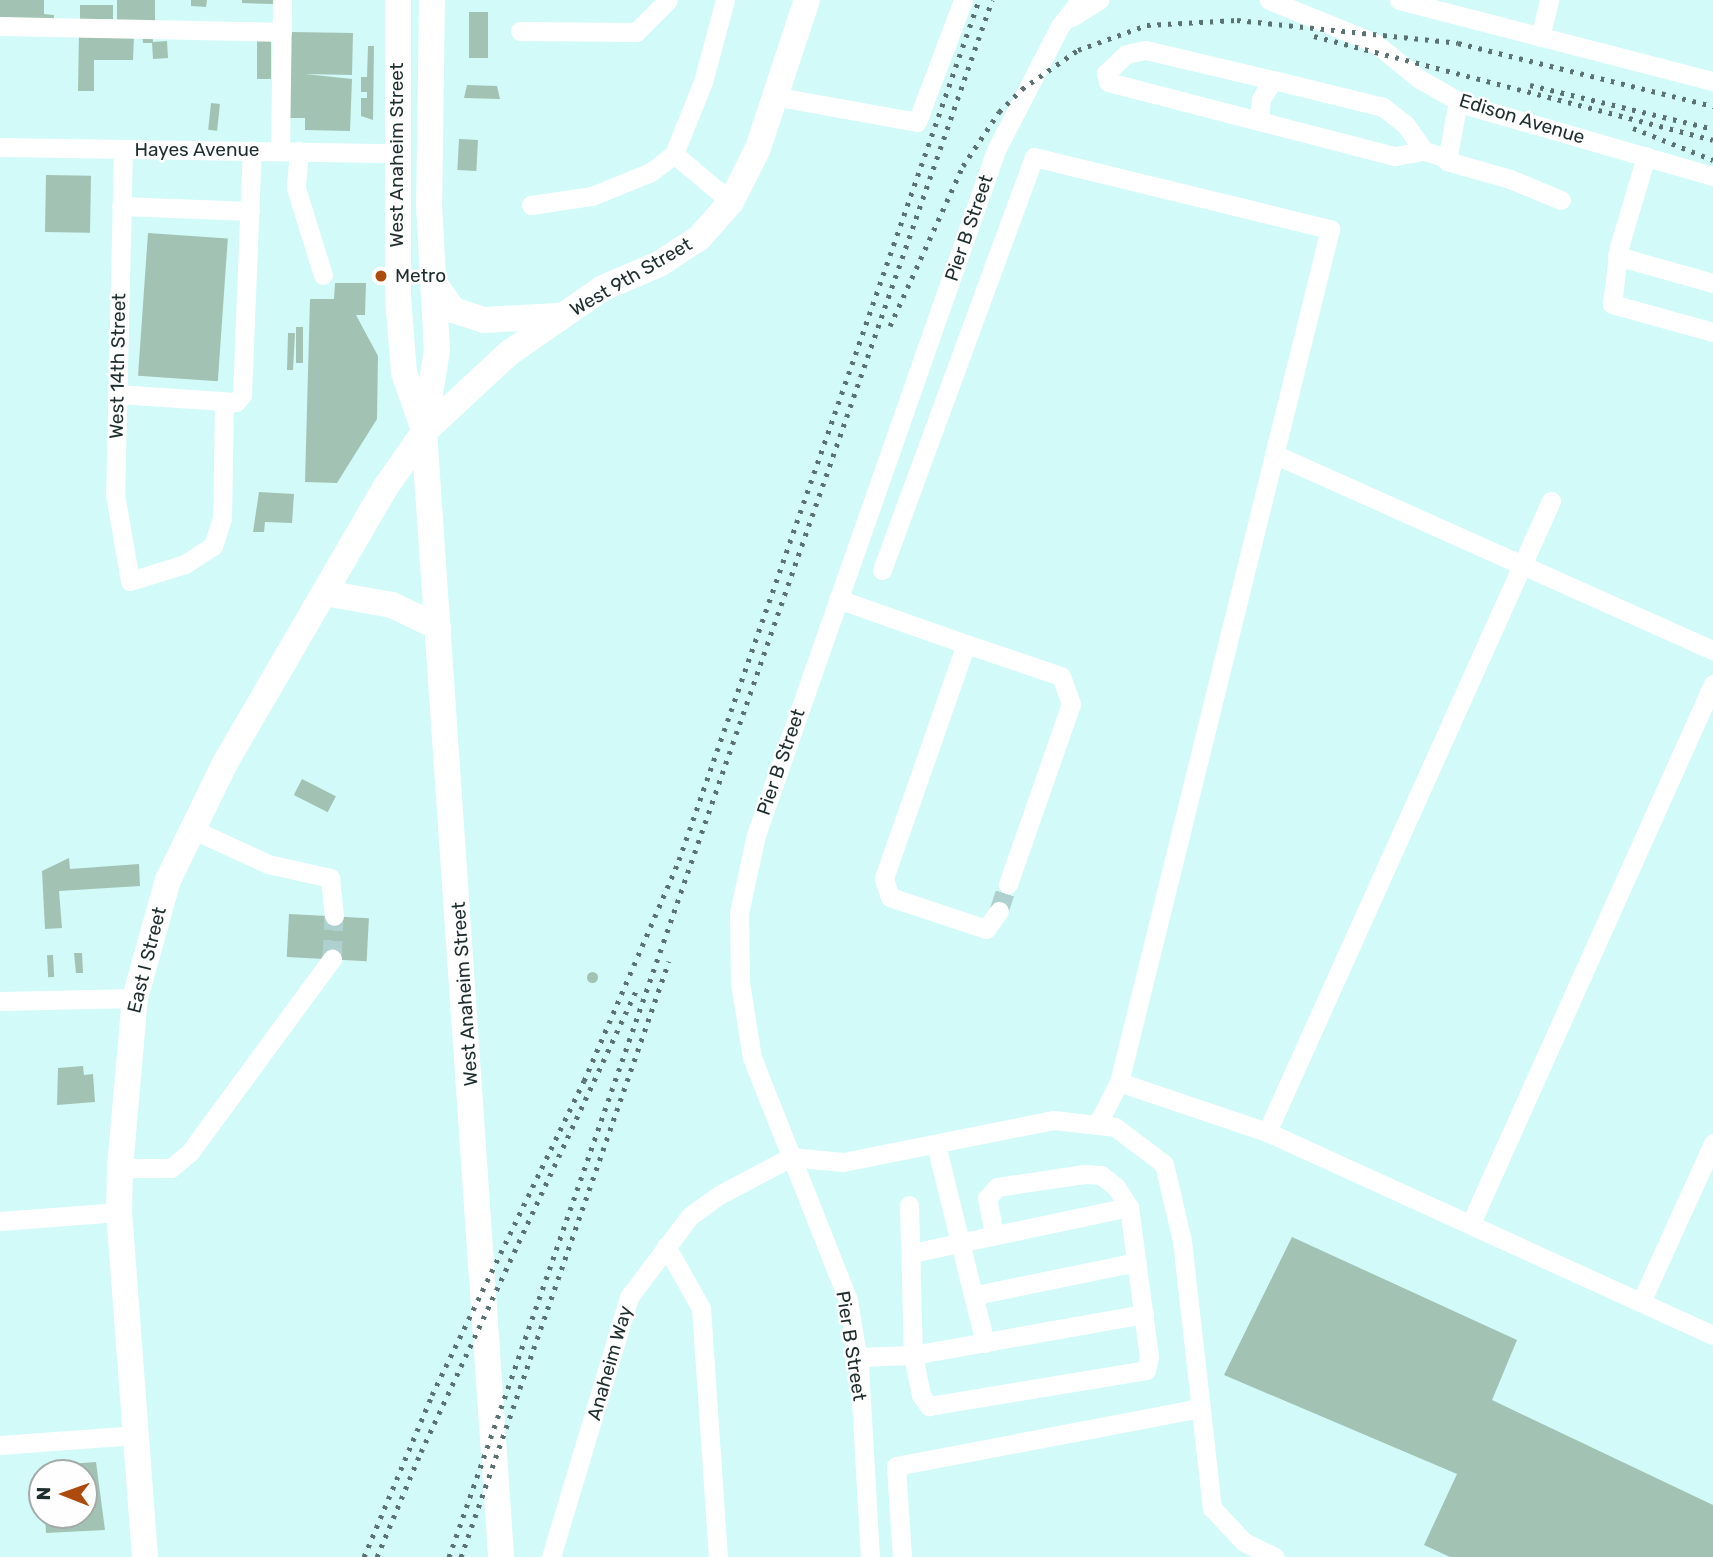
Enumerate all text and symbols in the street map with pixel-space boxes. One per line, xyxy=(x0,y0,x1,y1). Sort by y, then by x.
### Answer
street label: West Anaheim Street xyxy=(386,62,408,248)
street label: Edison Avenue xyxy=(1456,89,1588,149)
street label: Hayes Avenue xyxy=(134,139,260,161)
street label: Pier B Street xyxy=(940,172,998,284)
street label: West 9th Street xyxy=(566,233,696,321)
place label: Metro xyxy=(395,265,446,287)
marker: Metro xyxy=(373,268,389,284)
street label: West 14th Street xyxy=(105,293,131,439)
street label: Pier B Street xyxy=(752,706,810,818)
street label: West Anaheim Street xyxy=(447,901,483,1087)
street label: East I Street xyxy=(123,905,171,1015)
street label: Pier B Street xyxy=(831,1289,871,1403)
street label: Anaheim Way xyxy=(583,1303,637,1423)
north arrow xyxy=(28,1459,98,1529)
text: N xyxy=(32,1487,55,1501)

